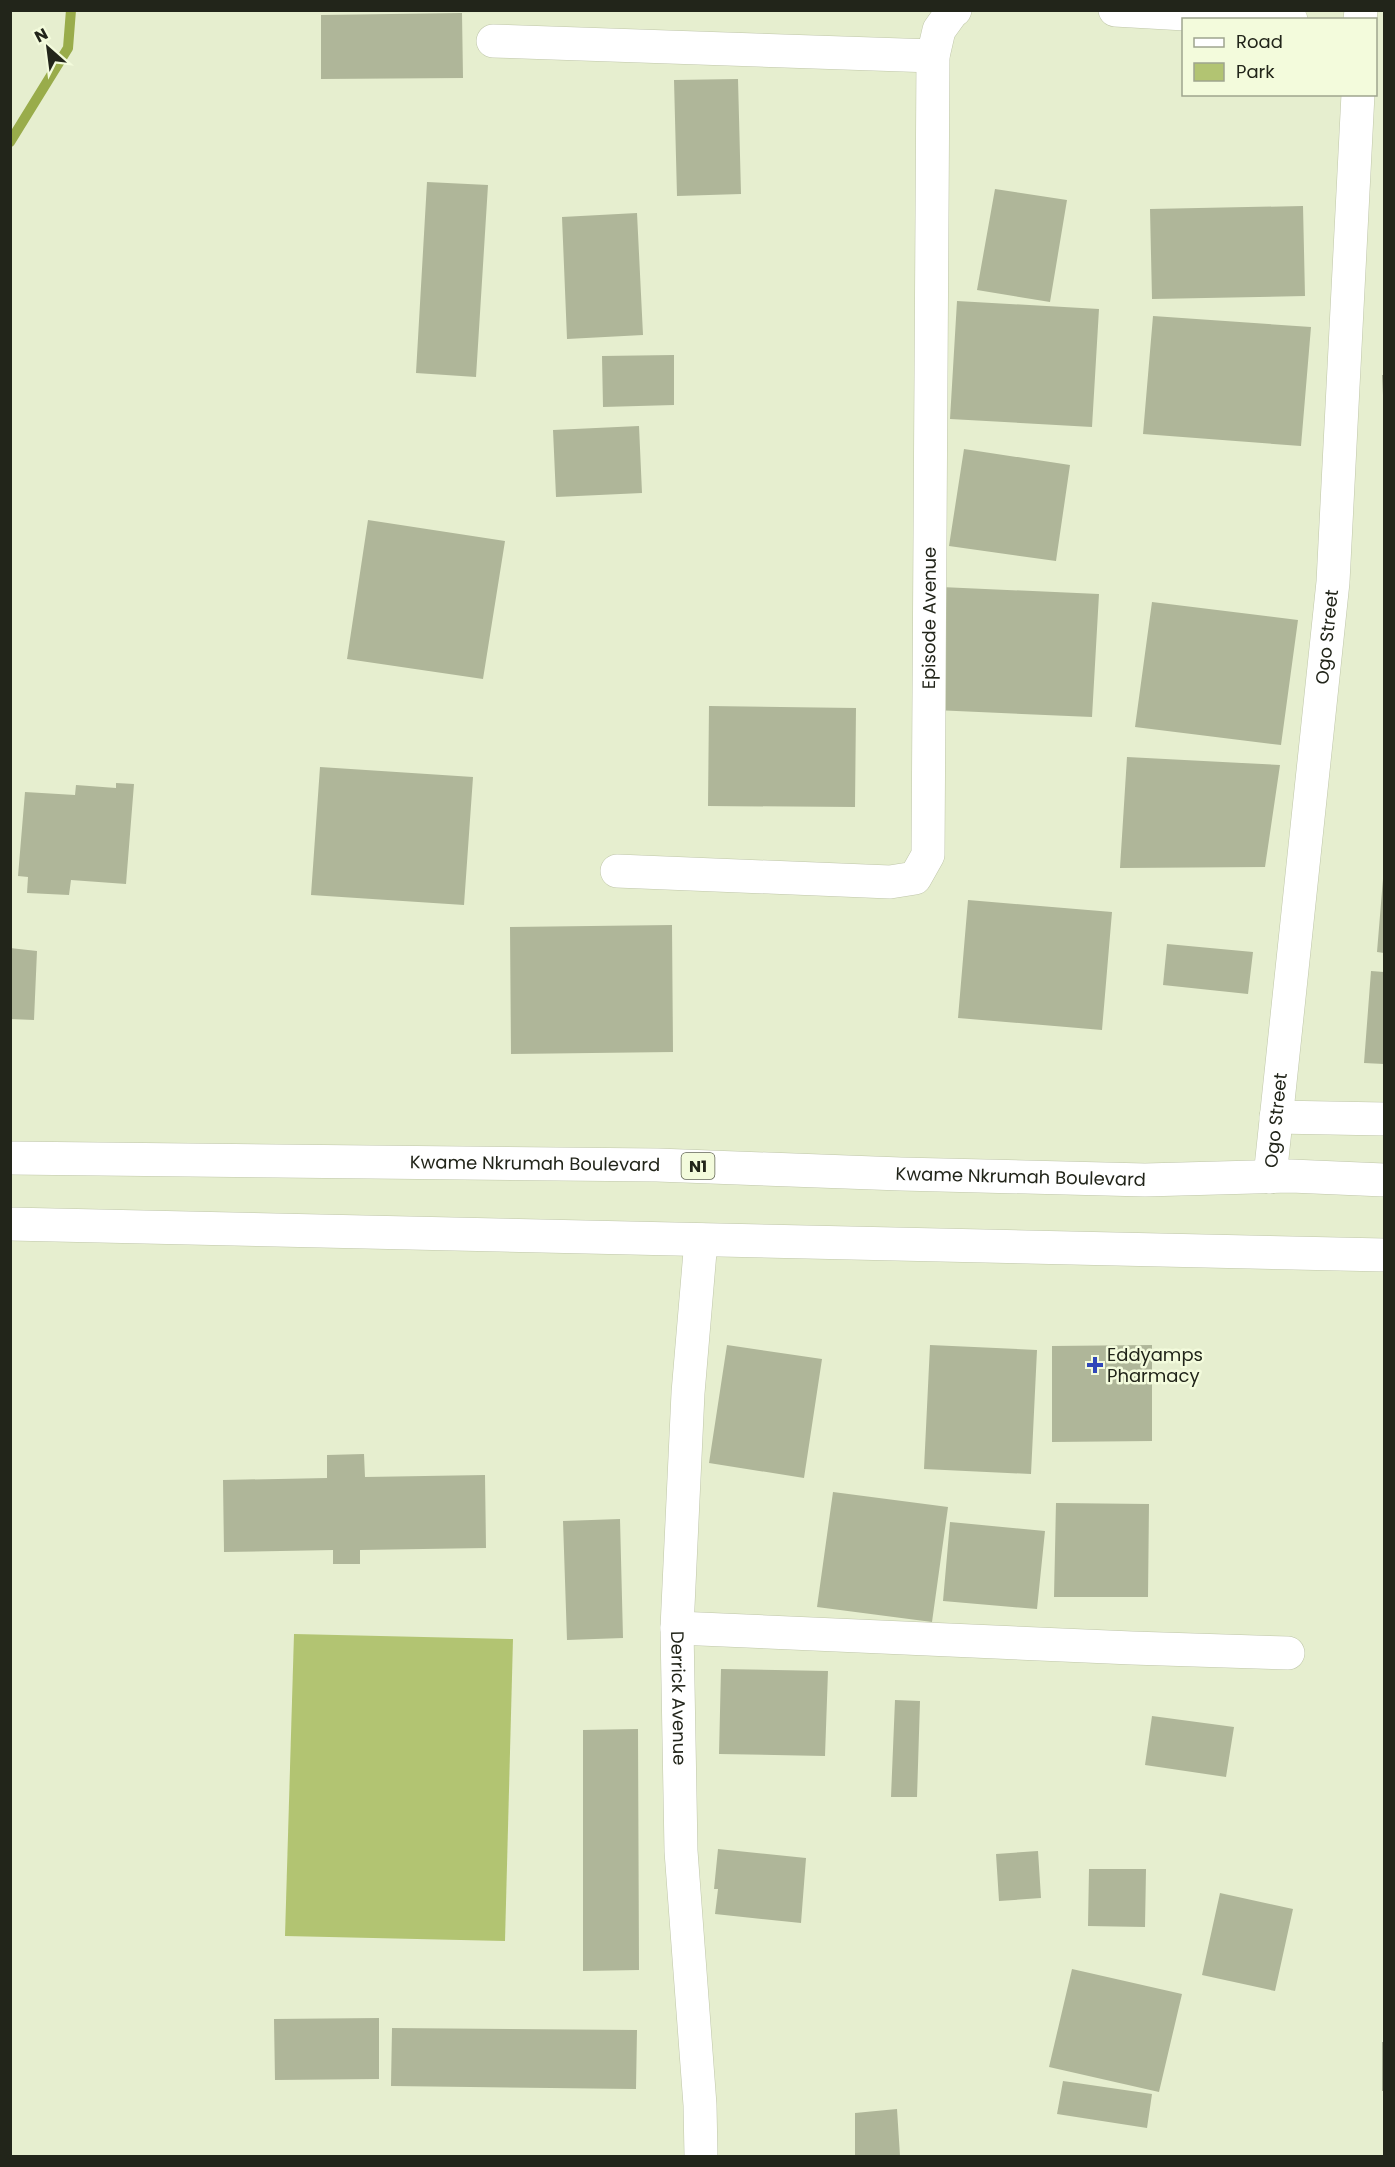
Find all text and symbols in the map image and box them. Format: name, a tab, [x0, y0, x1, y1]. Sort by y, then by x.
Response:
north arrow	[18, 18, 78, 78]
legend	[1182, 18, 1377, 96]
text: N	[30, 22, 52, 48]
text: Road	[1236, 29, 1283, 54]
text: Park	[1236, 59, 1275, 84]
street label: Episode Avenue	[916, 547, 942, 689]
street label: Ogo Street	[1309, 588, 1344, 686]
street label: Ogo Street	[1258, 1071, 1293, 1169]
street label: Kwame Nkrumah Boulevard	[410, 1149, 660, 1177]
road number: N1	[682, 1153, 714, 1179]
street label: Kwame Nkrumah Boulevard	[895, 1161, 1146, 1192]
place label: Eddyamps Pharmacy	[1107, 1342, 1203, 1388]
marker: Eddyamps Pharmacy	[1088, 1358, 1102, 1372]
street label: Derrick Avenue	[665, 1631, 692, 1766]

